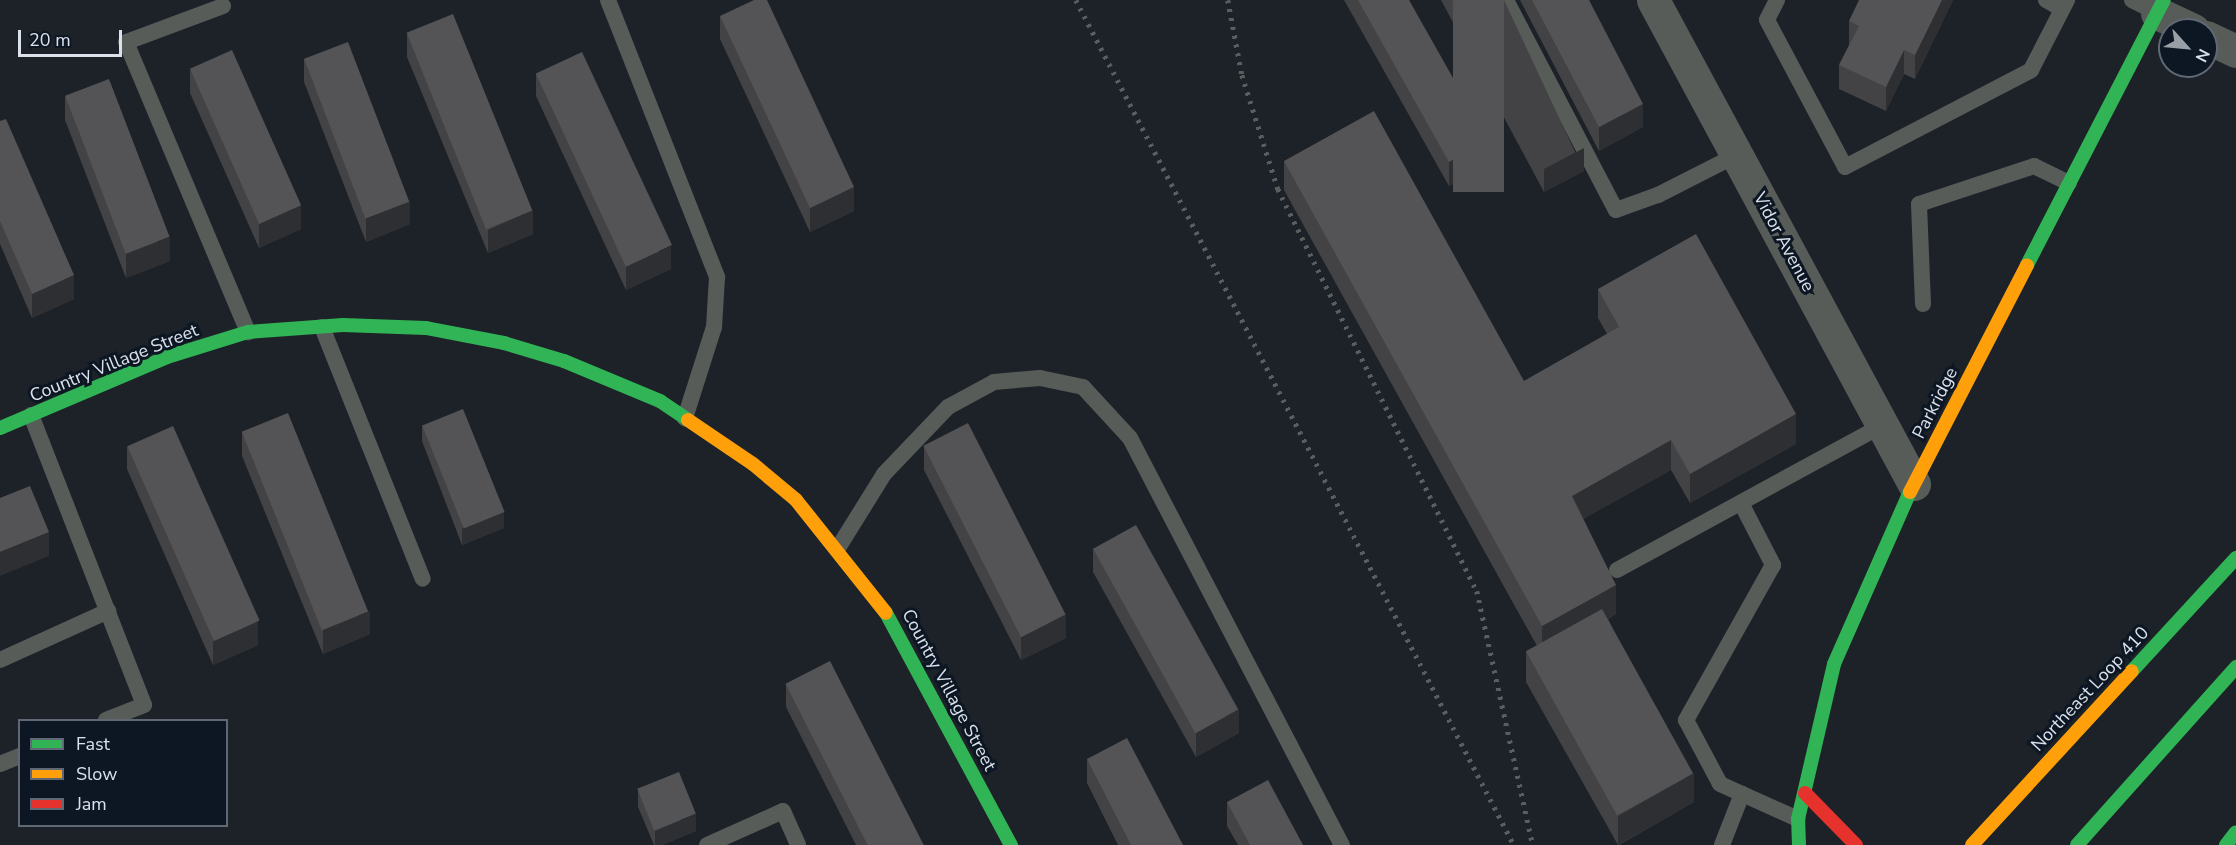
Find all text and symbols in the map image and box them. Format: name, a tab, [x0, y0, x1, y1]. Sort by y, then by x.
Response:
scale bar	[21, 18, 124, 56]
north arrow	[2158, 18, 2218, 78]
text: 20 m	[29, 28, 71, 52]
text: N	[2190, 45, 2215, 66]
street label: Vidor Avenue	[1749, 189, 1819, 295]
street label: Country Village Street	[27, 319, 201, 407]
street label: Parkridge	[1908, 364, 1962, 442]
street label: Country Village Street	[897, 606, 1001, 774]
street label: Northeast Loop 410	[2027, 622, 2153, 756]
legend	[18, 719, 228, 827]
text: Fast	[76, 732, 110, 756]
text: Slow	[76, 762, 117, 786]
text: Jam	[76, 792, 107, 816]

